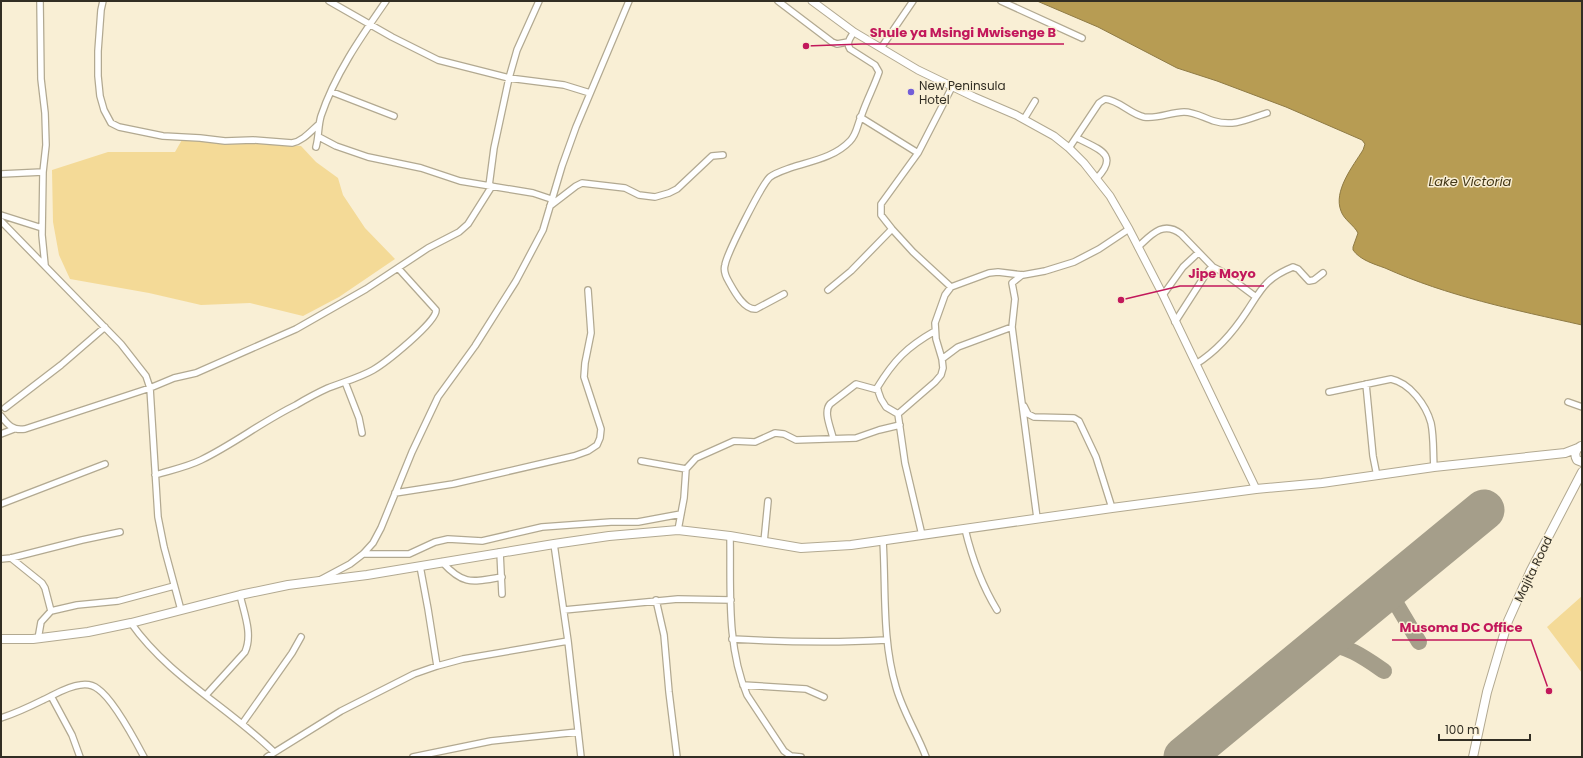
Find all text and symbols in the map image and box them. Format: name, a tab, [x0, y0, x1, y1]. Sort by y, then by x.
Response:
callout: Shule ya Msingi Mwisenge B	[862, 19, 1064, 44]
text: Shule ya Msingi Mwisenge B	[870, 23, 1057, 42]
place label: New Peninsula Hotel	[919, 77, 1006, 108]
marker: New Peninsula Hotel	[906, 87, 916, 97]
water label: Lake Victoria	[1429, 172, 1512, 191]
callout: Jipe Moyo	[1180, 261, 1264, 286]
text: Jipe Moyo	[1188, 264, 1256, 283]
street label: Majita Road	[1510, 533, 1556, 605]
callout: Musoma DC Office	[1392, 615, 1531, 640]
text: Musoma DC Office	[1400, 618, 1522, 637]
scale bar	[1439, 716, 1530, 742]
text: 100 m	[1445, 721, 1479, 738]

